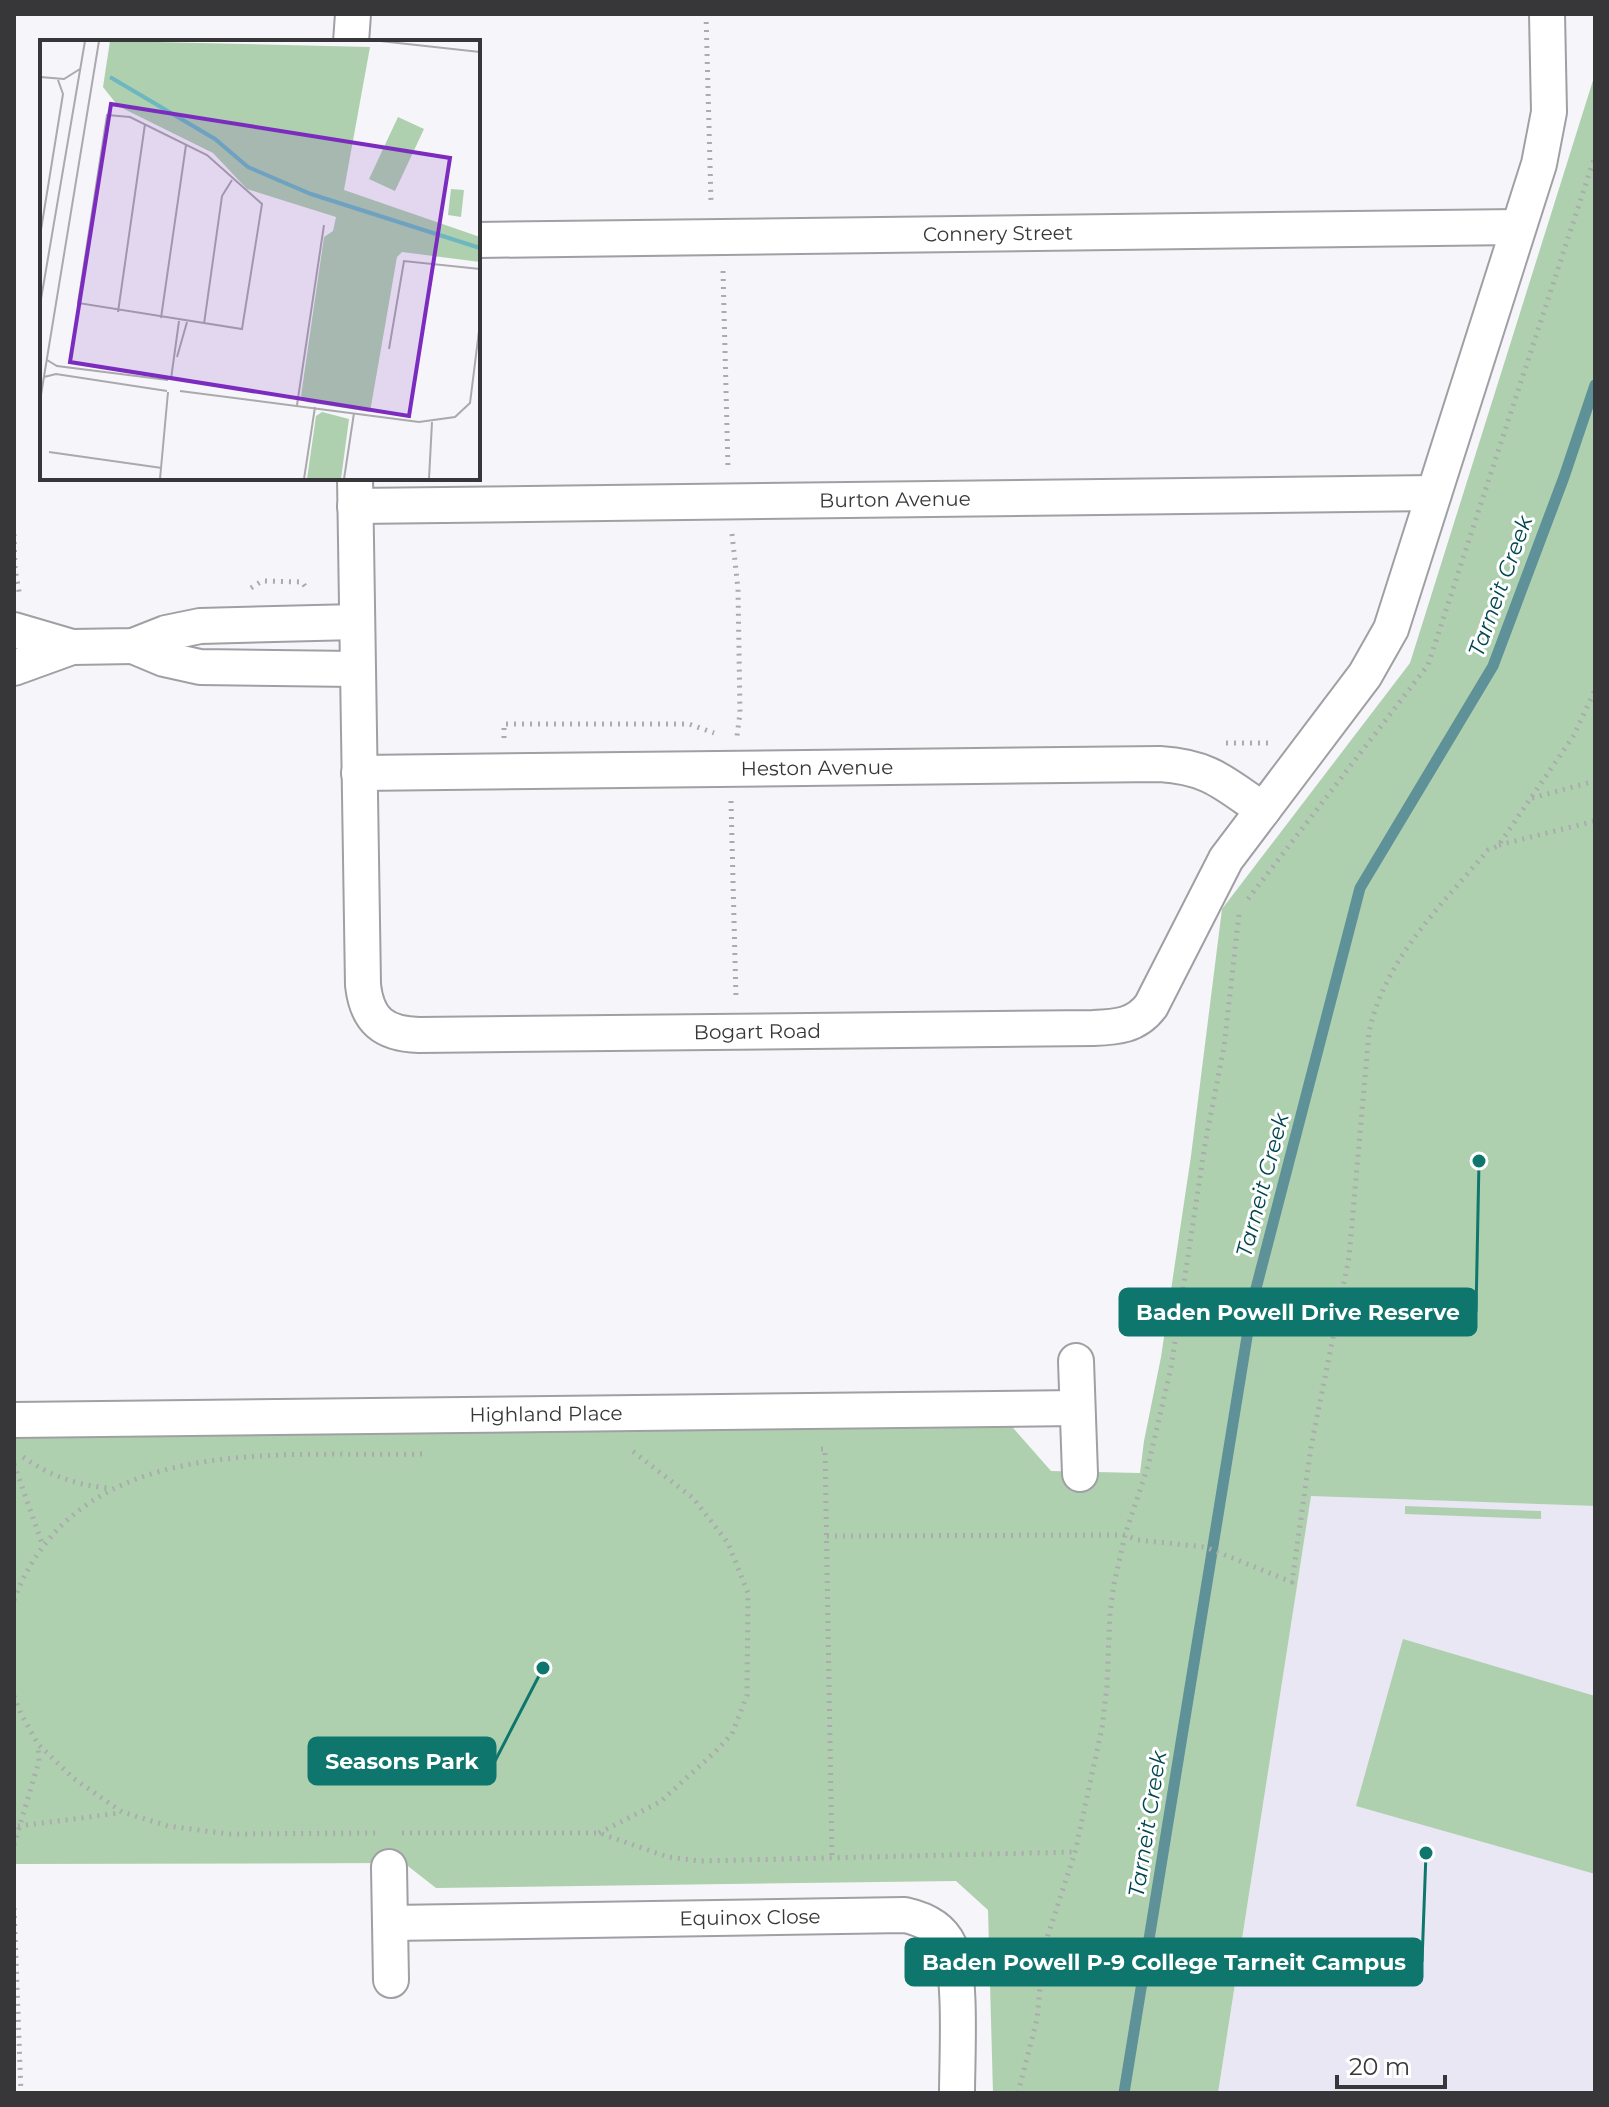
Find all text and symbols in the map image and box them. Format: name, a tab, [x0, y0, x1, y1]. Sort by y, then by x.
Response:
inset map	[40, 40, 480, 480]
street label: Connery Street	[923, 221, 1073, 246]
street label: Burton Avenue	[819, 487, 971, 512]
water label: Tarneit Creek	[1463, 511, 1539, 660]
street label: Heston Avenue	[740, 755, 893, 781]
street label: Bogart Road	[694, 1019, 821, 1044]
water label: Tarneit Creek	[1230, 1109, 1295, 1260]
callout: Baden Powell Drive Reserve	[1120, 1289, 1476, 1335]
text: Baden Powell Drive Reserve	[1136, 1299, 1460, 1326]
street label: Highland Place	[469, 1401, 623, 1427]
callout: Seasons Park	[309, 1738, 495, 1784]
text: Seasons Park	[325, 1748, 479, 1775]
water label: Tarneit Creek	[1123, 1748, 1173, 1899]
street label: Equinox Close	[679, 1904, 821, 1931]
callout: Baden Powell P-9 College Tarneit Campus	[906, 1939, 1422, 1985]
text: Baden Powell P-9 College Tarneit Campus	[922, 1949, 1406, 1976]
scale bar	[1337, 2039, 1445, 2089]
text: 20 m	[1349, 2052, 1410, 2081]

